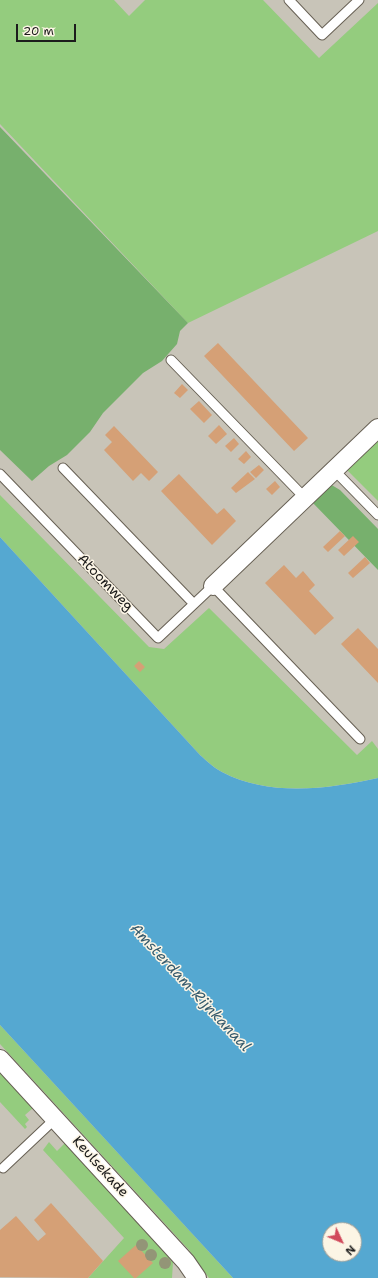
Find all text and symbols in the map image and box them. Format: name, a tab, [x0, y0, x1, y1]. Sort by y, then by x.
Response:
scale bar	[18, 16, 78, 42]
text: 20 m	[23, 23, 54, 39]
street label: Atoomweg	[74, 551, 136, 615]
water label: Amsterdam-Rijnkanaal	[126, 920, 254, 1056]
street label: Keulsekade	[68, 1133, 132, 1201]
north arrow	[322, 1222, 362, 1262]
text: N	[342, 1242, 359, 1258]

